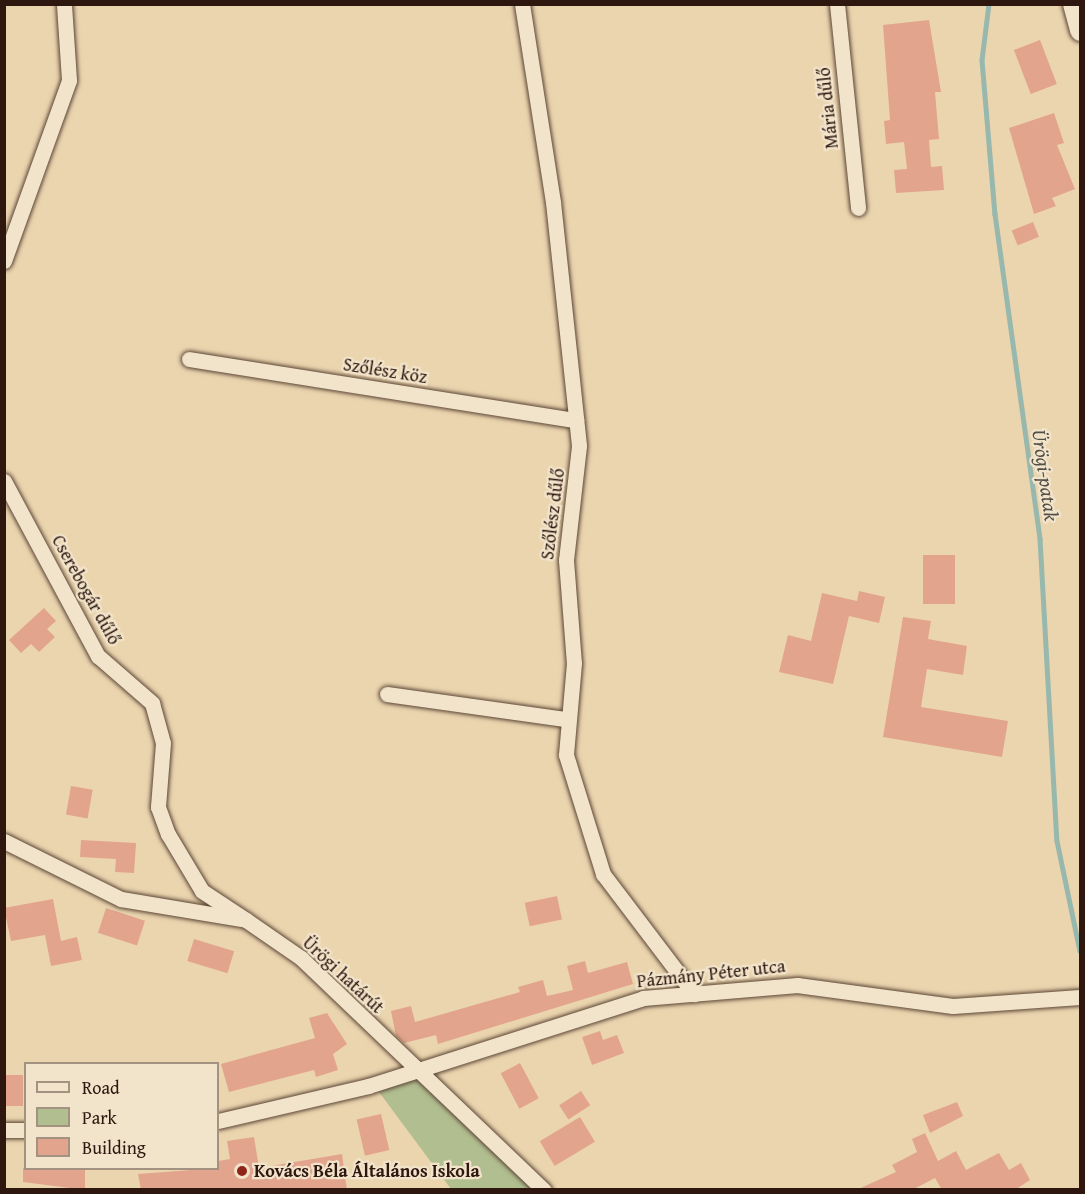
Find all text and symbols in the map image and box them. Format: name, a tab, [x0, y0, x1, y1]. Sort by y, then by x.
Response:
street label: Mária dűlő	[813, 66, 843, 150]
street label: Szőlész köz	[342, 354, 428, 388]
water label: Ürögi-patak	[1028, 428, 1064, 522]
street label: Szőlész dűlő	[537, 467, 569, 561]
street label: Cserebogár dűlő	[47, 531, 125, 649]
street label: Ürögi határút	[298, 932, 388, 1018]
street label: Pázmány Péter utca	[636, 955, 786, 993]
legend	[24, 1062, 219, 1170]
text: Road	[82, 1074, 120, 1101]
text: Park	[82, 1104, 117, 1131]
text: Building	[82, 1134, 146, 1161]
place label: Kovács Béla Általános Iskola	[254, 1160, 480, 1182]
marker: Kovács Béla Általános Iskola	[235, 1164, 249, 1178]

